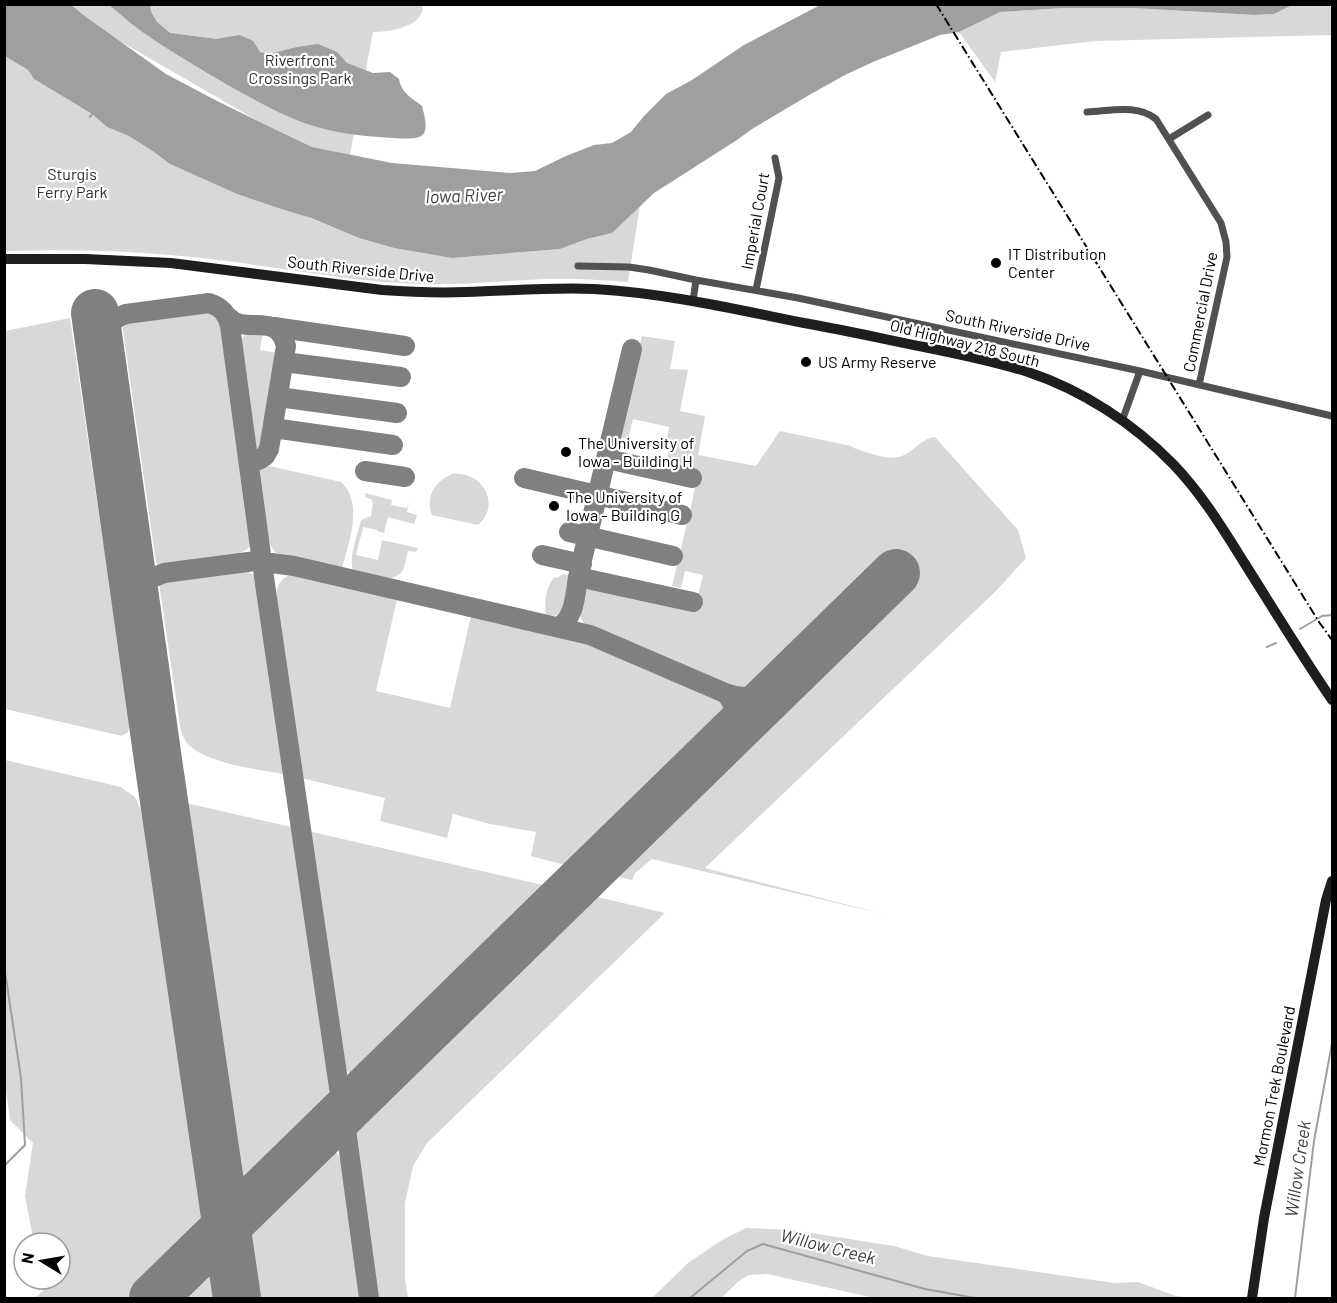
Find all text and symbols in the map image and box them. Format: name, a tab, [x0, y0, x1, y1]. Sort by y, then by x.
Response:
park label: Riverfront Crossings Park	[249, 50, 351, 87]
park label: Sturgis Ferry Park	[36, 164, 108, 201]
street label: Imperial Court	[737, 171, 772, 271]
water label: Iowa River	[425, 183, 504, 207]
place label: IT Distribution Center	[1008, 244, 1106, 281]
street label: Commercial Drive	[1179, 250, 1220, 374]
street label: South Riverside Drive	[287, 251, 435, 286]
marker: IT Distribution Center	[989, 256, 1003, 270]
street label: South Riverside Drive	[944, 305, 1092, 354]
street label: Old Highway 218 South	[888, 315, 1042, 370]
place label: US Army Reserve	[818, 352, 937, 371]
marker: US Army Reserve	[799, 355, 813, 369]
place label: The University of Iowa - Building H	[578, 433, 695, 470]
marker: The University of Iowa - Building H	[559, 445, 573, 459]
place label: The University of Iowa - Building G	[566, 487, 683, 524]
marker: The University of Iowa - Building G	[547, 499, 561, 513]
street label: Mormon Trek Boulevard	[1249, 1004, 1298, 1168]
water label: Willow Creek	[1279, 1119, 1315, 1219]
water label: Willow Creek	[778, 1224, 878, 1269]
north arrow	[12, 1231, 72, 1291]
text: N	[16, 1251, 37, 1265]

